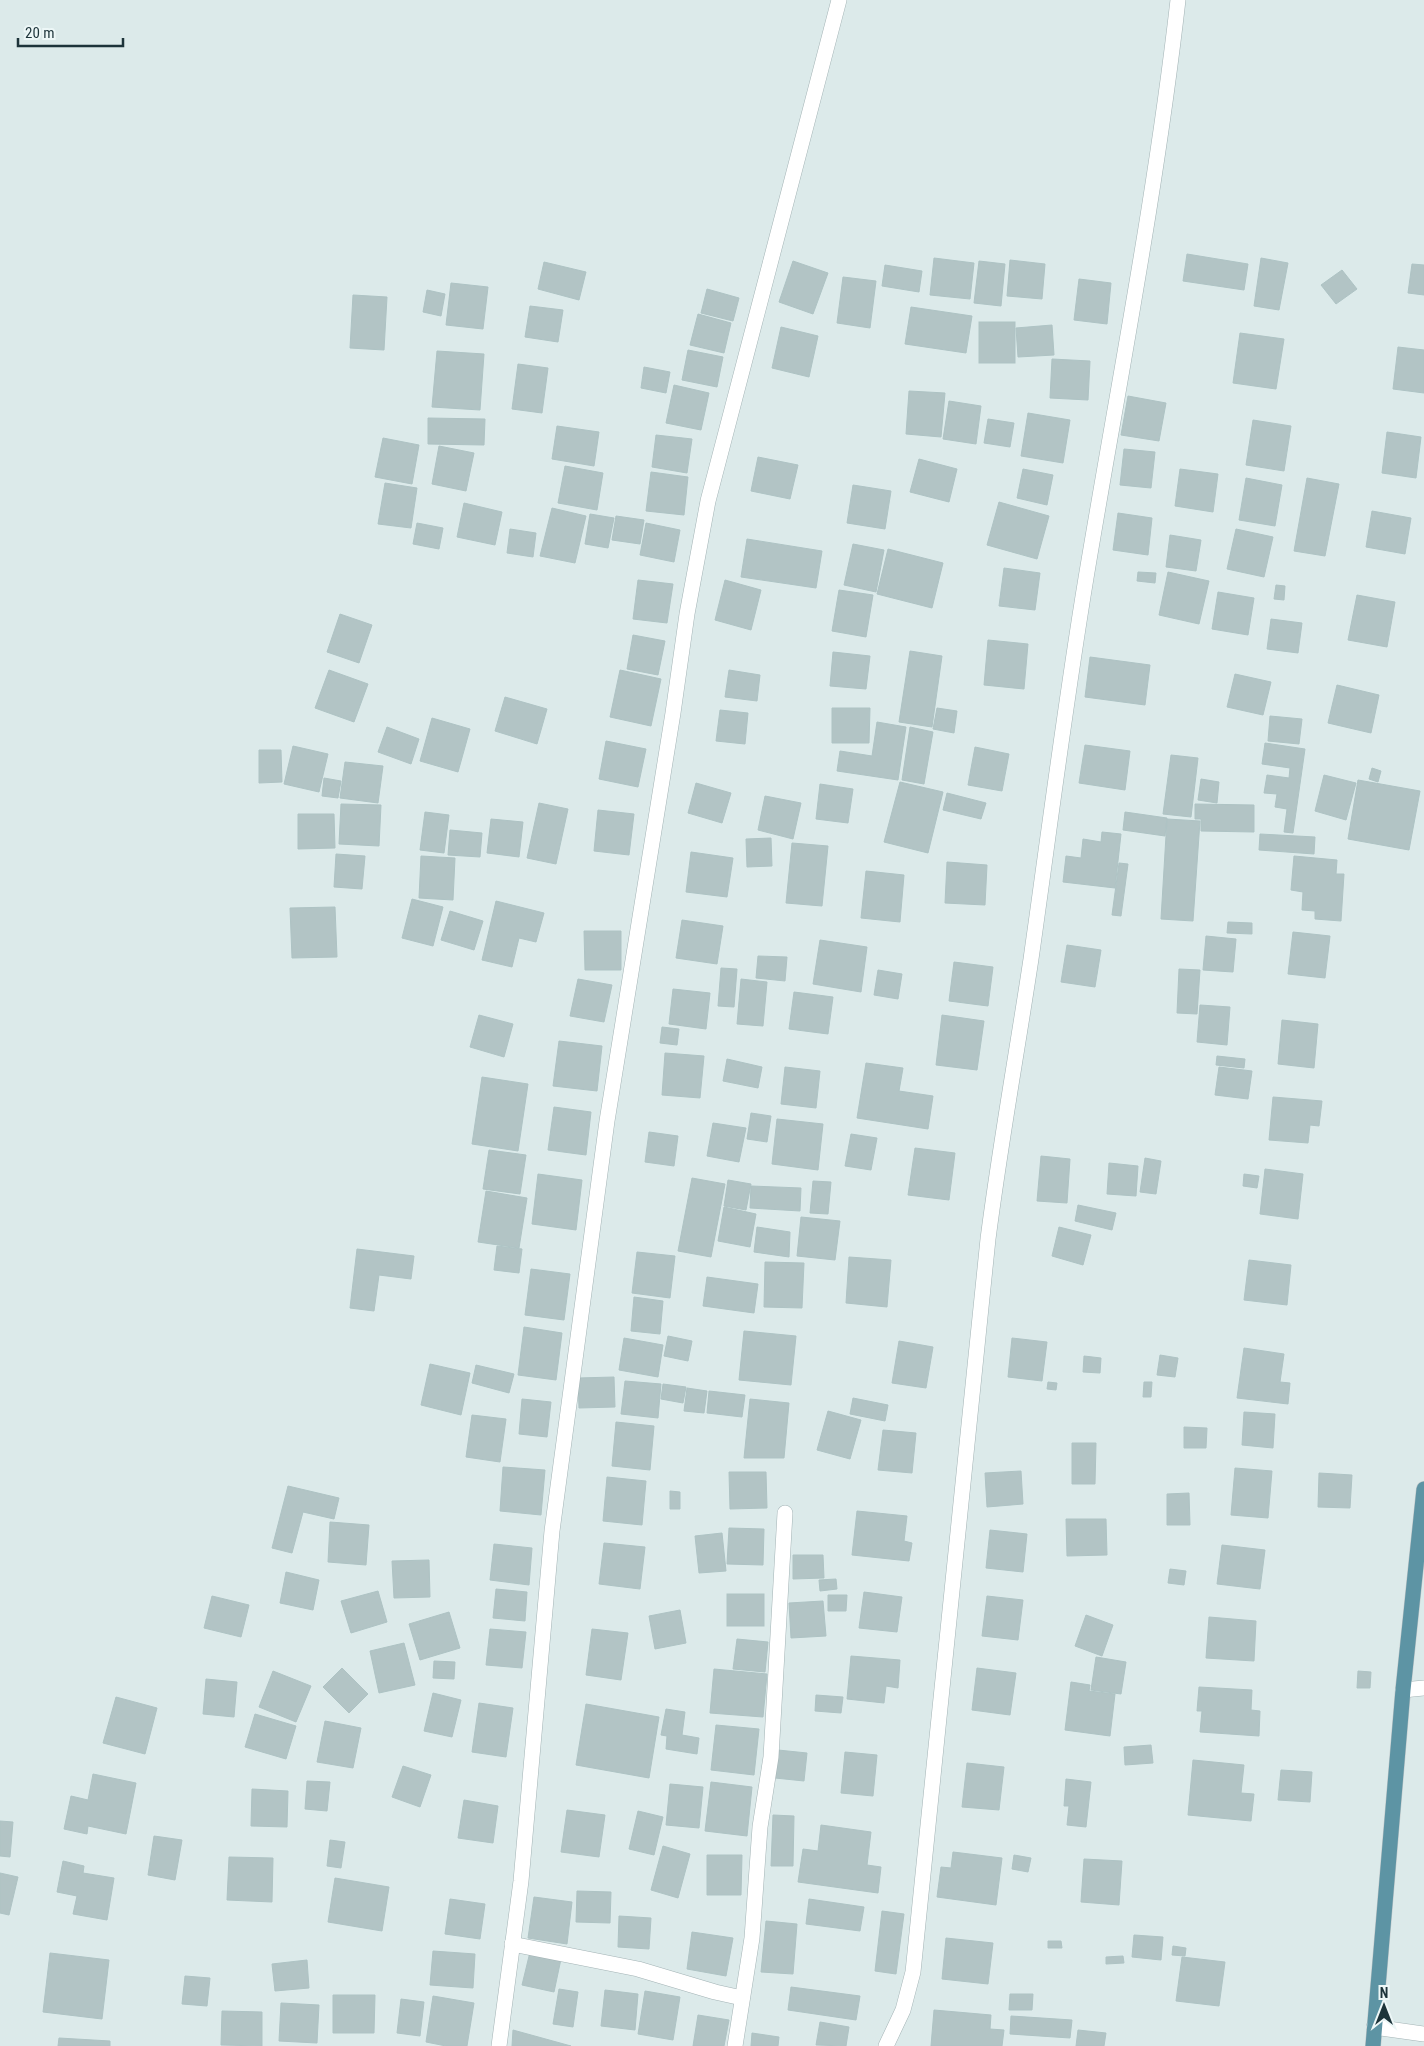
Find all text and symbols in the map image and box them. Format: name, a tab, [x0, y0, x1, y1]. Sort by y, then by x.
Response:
scale bar	[18, 15, 122, 47]
text: 20 m	[25, 24, 55, 42]
north arrow	[1359, 1981, 1409, 2031]
text: N	[1380, 1985, 1388, 2001]

